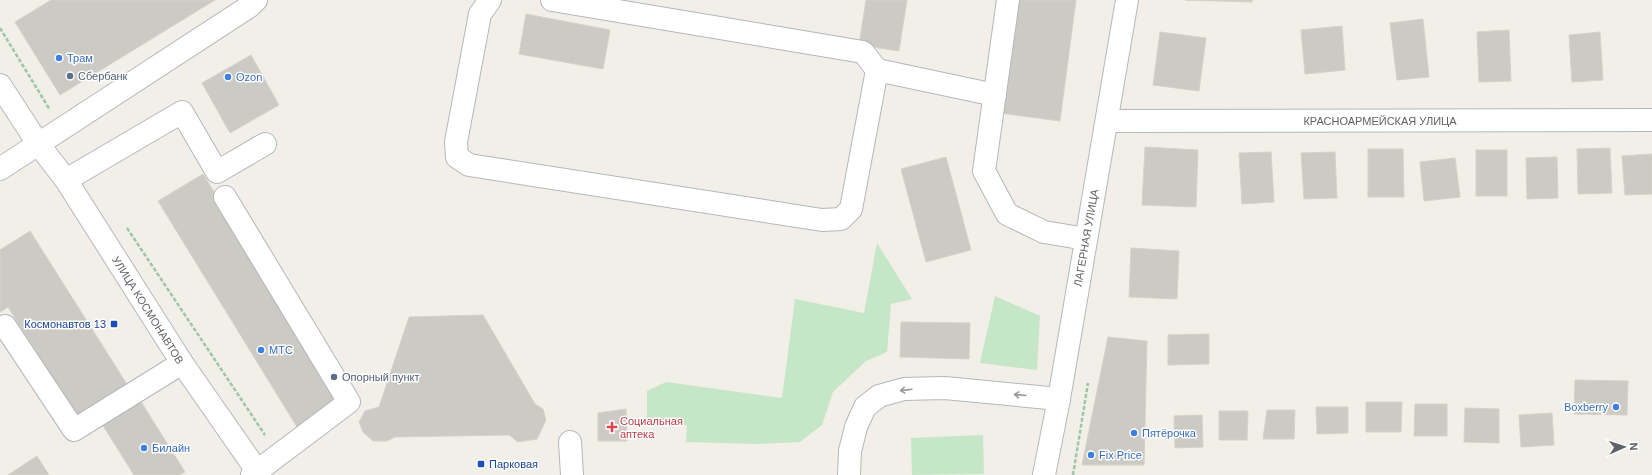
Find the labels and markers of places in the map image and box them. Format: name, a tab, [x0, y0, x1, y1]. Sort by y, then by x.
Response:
place label: Трам	[67, 52, 93, 64]
marker: Трам	[54, 53, 64, 63]
place label: Сбербанк	[78, 70, 128, 82]
marker: Сбербанк	[65, 71, 75, 81]
place label: Ozon	[236, 71, 262, 83]
marker: Ozon	[223, 72, 233, 82]
place label: Космонавтов 13	[24, 318, 106, 330]
marker: Космонавтов 13	[109, 319, 119, 329]
place label: МТС	[269, 344, 293, 356]
marker: МТС	[256, 345, 266, 355]
place label: Опорный пункт	[342, 371, 419, 383]
marker: Опорный пункт	[329, 372, 339, 382]
place label: Boxberry	[1564, 401, 1608, 413]
marker: Boxberry	[1611, 402, 1621, 412]
place label: Социальная аптека	[620, 415, 683, 440]
marker: Социальная аптека	[607, 422, 617, 432]
place label: Пятёрочка	[1142, 427, 1197, 439]
marker: Пятёрочка	[1129, 428, 1139, 438]
place label: Билайн	[152, 442, 190, 454]
marker: Билайн	[139, 443, 149, 453]
place label: Fix Price	[1099, 449, 1142, 461]
marker: Fix Price	[1086, 450, 1096, 460]
place label: Парковая	[489, 458, 538, 470]
marker: Парковая	[476, 459, 486, 469]

